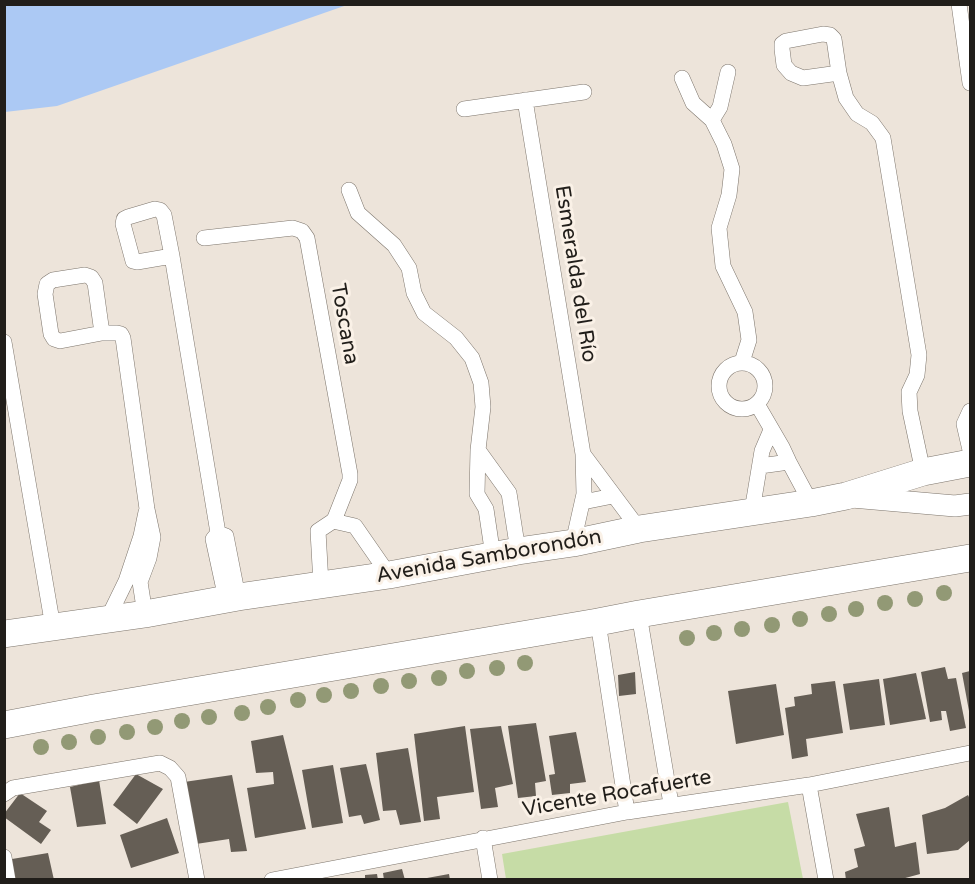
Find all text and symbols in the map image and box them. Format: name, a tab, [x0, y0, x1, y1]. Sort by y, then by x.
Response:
street label: Esmeralda del Río	[549, 184, 601, 364]
street label: Toscana	[324, 281, 364, 367]
street label: Avenida Samborondón	[374, 525, 604, 589]
street label: Vicente Rocafuerte	[521, 765, 713, 823]

